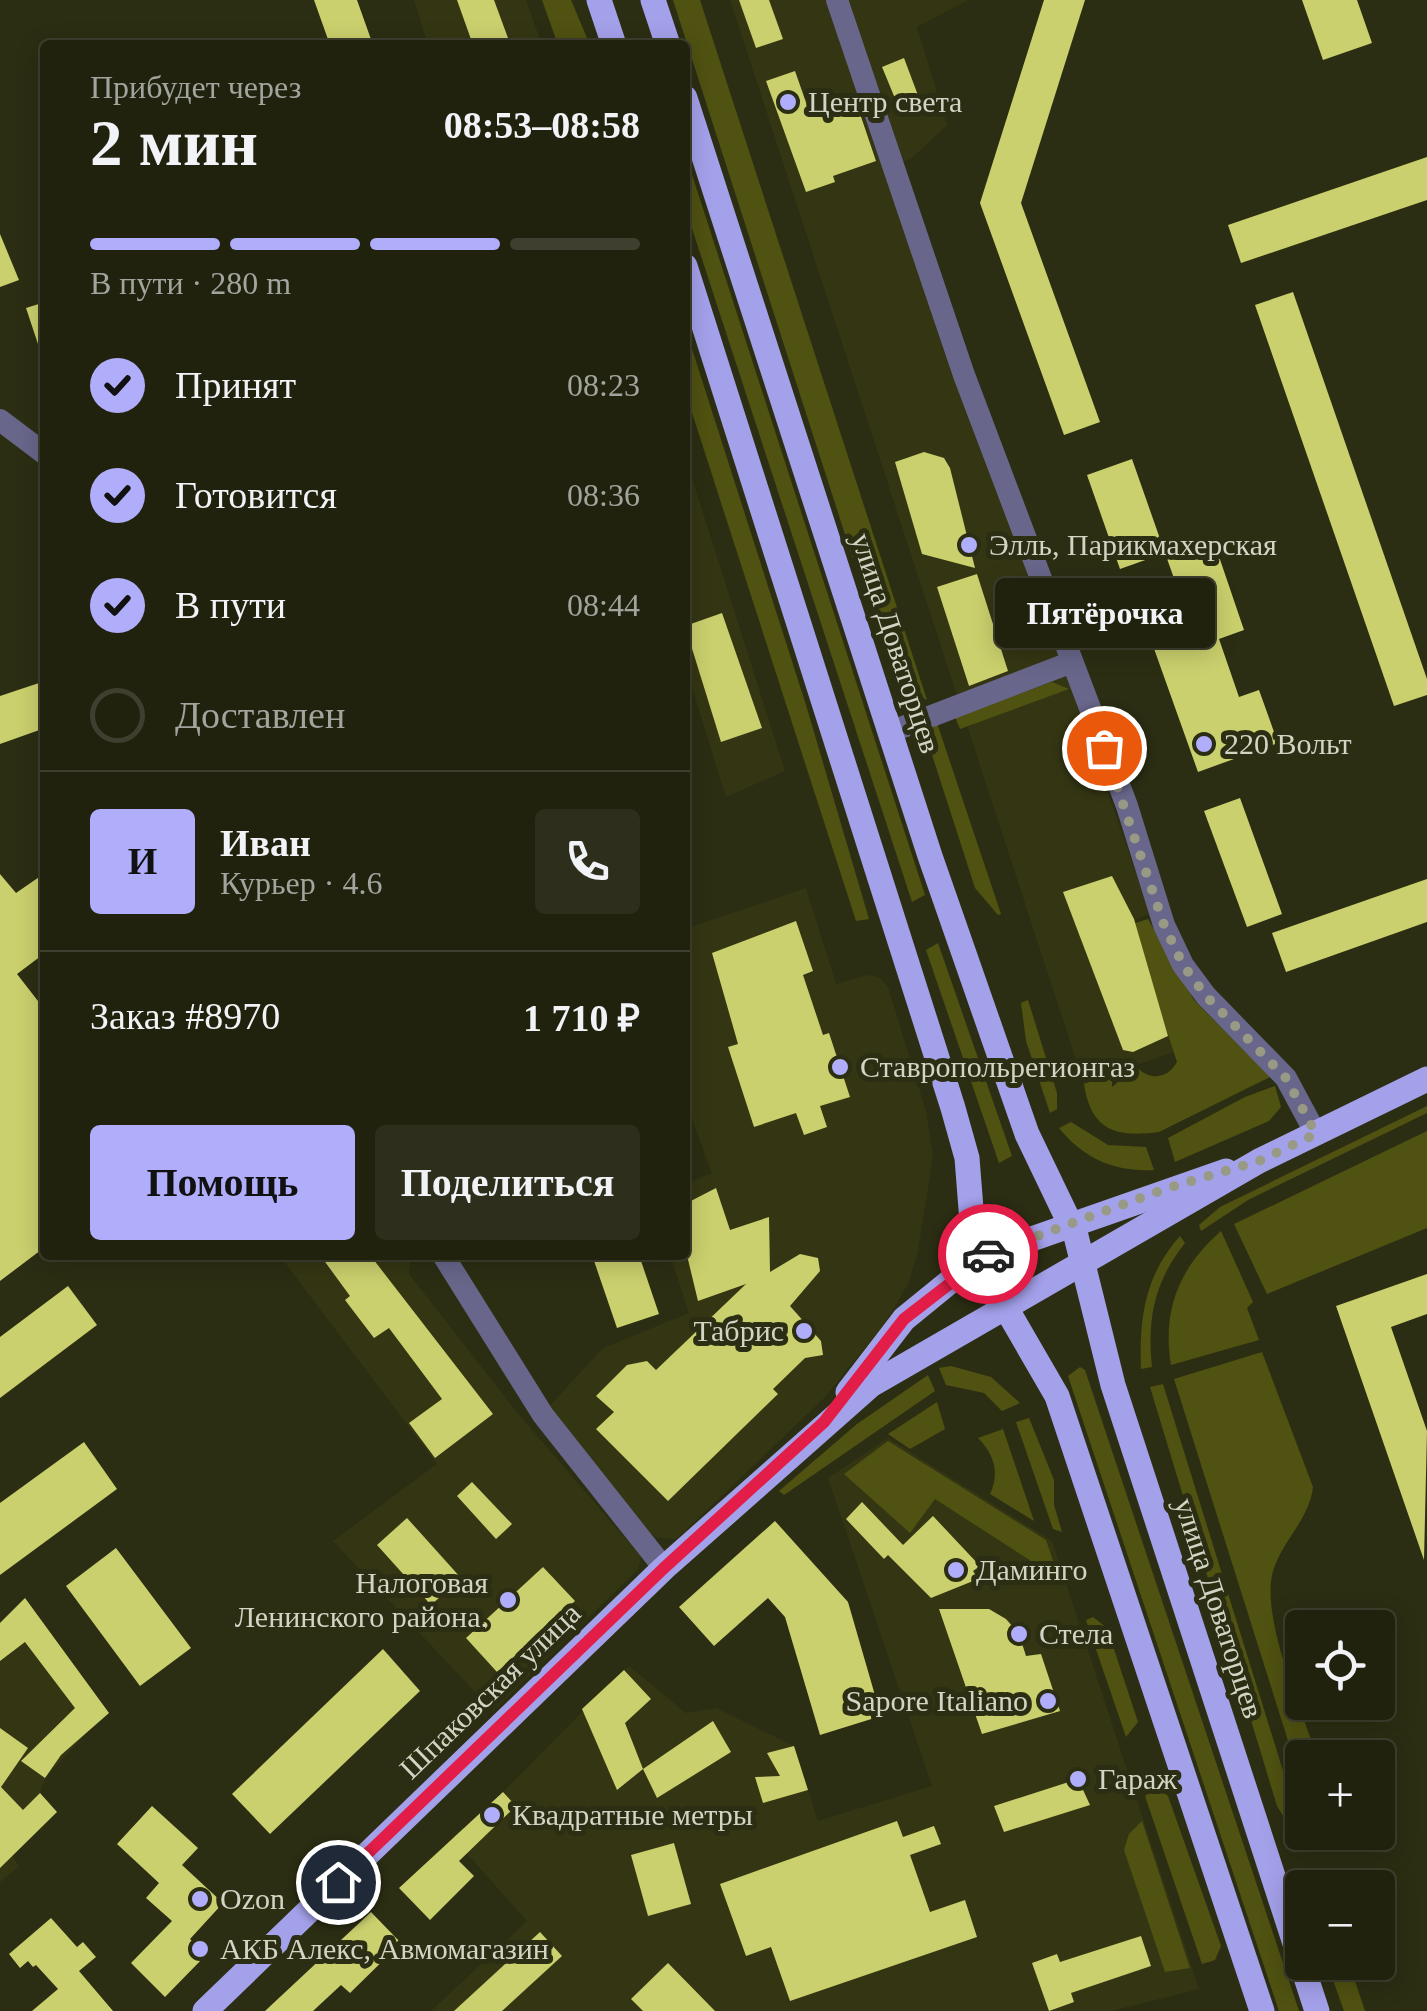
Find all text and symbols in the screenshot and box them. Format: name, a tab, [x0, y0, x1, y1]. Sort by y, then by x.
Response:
text: Прибудет через	[90, 69, 301, 105]
place label: Центр света	[808, 85, 962, 118]
marker: Центр света	[777, 91, 799, 113]
text: 08:53–08:58	[444, 104, 640, 146]
text: 2 мин	[90, 107, 258, 179]
text: В пути · 280 m	[90, 265, 291, 301]
icon: check	[90, 358, 145, 413]
text: Принят	[175, 364, 296, 406]
text: 08:23	[567, 367, 640, 403]
icon: check	[90, 468, 145, 523]
text: Готовится	[175, 474, 337, 516]
text: 08:36	[567, 477, 640, 513]
place label: Элль, Парикмахерская	[989, 528, 1277, 561]
street label: улица Доваторцев	[845, 529, 948, 757]
marker: Элль, Парикмахерская	[958, 534, 980, 556]
icon: check	[90, 578, 145, 633]
callout: Пятёрочка	[994, 578, 1214, 648]
text: В пути	[175, 584, 286, 626]
text: 08:44	[567, 587, 640, 623]
text: Пятёрочка	[1026, 595, 1184, 631]
text: Доставлен	[175, 694, 345, 736]
pin	[1062, 706, 1147, 791]
icon: bag	[1077, 721, 1132, 776]
place label: 220 Вольт	[1224, 727, 1352, 760]
marker: 220 Вольт	[1193, 733, 1215, 755]
button: phone	[535, 809, 640, 914]
text: Иван	[220, 822, 311, 864]
text: И	[128, 840, 157, 882]
text: Курьер · 4.6	[220, 865, 382, 901]
text: Заказ #8970	[90, 995, 280, 1037]
text: 1 710 ₽	[523, 997, 640, 1039]
place label: Ставропольрегионгаз	[860, 1050, 1135, 1083]
marker: Ставропольрегионгаз	[829, 1056, 851, 1078]
button: Помощь	[90, 1125, 355, 1240]
button: Поделиться	[375, 1125, 640, 1240]
courier	[938, 1204, 1038, 1304]
icon: car	[961, 1227, 1016, 1282]
place label: Табрис	[693, 1314, 784, 1347]
marker: Табрис	[793, 1320, 815, 1342]
street label: улица Доваторцев	[1168, 1494, 1271, 1722]
place label: Даминго	[976, 1553, 1087, 1586]
marker: Даминго	[945, 1559, 967, 1581]
place label: Налоговая Ленинского района.	[235, 1566, 488, 1633]
marker: Налоговая Ленинского района.	[497, 1589, 519, 1611]
street label: Шпаковская улица	[393, 1596, 587, 1785]
map controls	[1285, 1610, 1395, 1980]
button: locate	[1285, 1610, 1395, 1720]
place label: Стела	[1039, 1617, 1113, 1650]
marker: Стела	[1008, 1623, 1030, 1645]
place label: Sapore Italiano	[846, 1684, 1028, 1717]
marker: Sapore Italiano	[1037, 1690, 1059, 1712]
button: +	[1285, 1740, 1395, 1850]
place label: Гараж	[1098, 1762, 1177, 1795]
marker: Гараж	[1067, 1768, 1089, 1790]
place label: Квадратные метры	[512, 1798, 753, 1831]
marker: Квадратные метры	[481, 1804, 503, 1826]
pin	[296, 1840, 381, 1925]
icon: home	[311, 1855, 366, 1910]
button: −	[1285, 1870, 1395, 1980]
place label: Ozon	[220, 1882, 285, 1915]
marker: Ozon	[189, 1888, 211, 1910]
place label: АКБ Алекс, Авмомагазин	[220, 1932, 549, 1965]
marker: АКБ Алекс, Авмомагазин	[189, 1938, 211, 1960]

